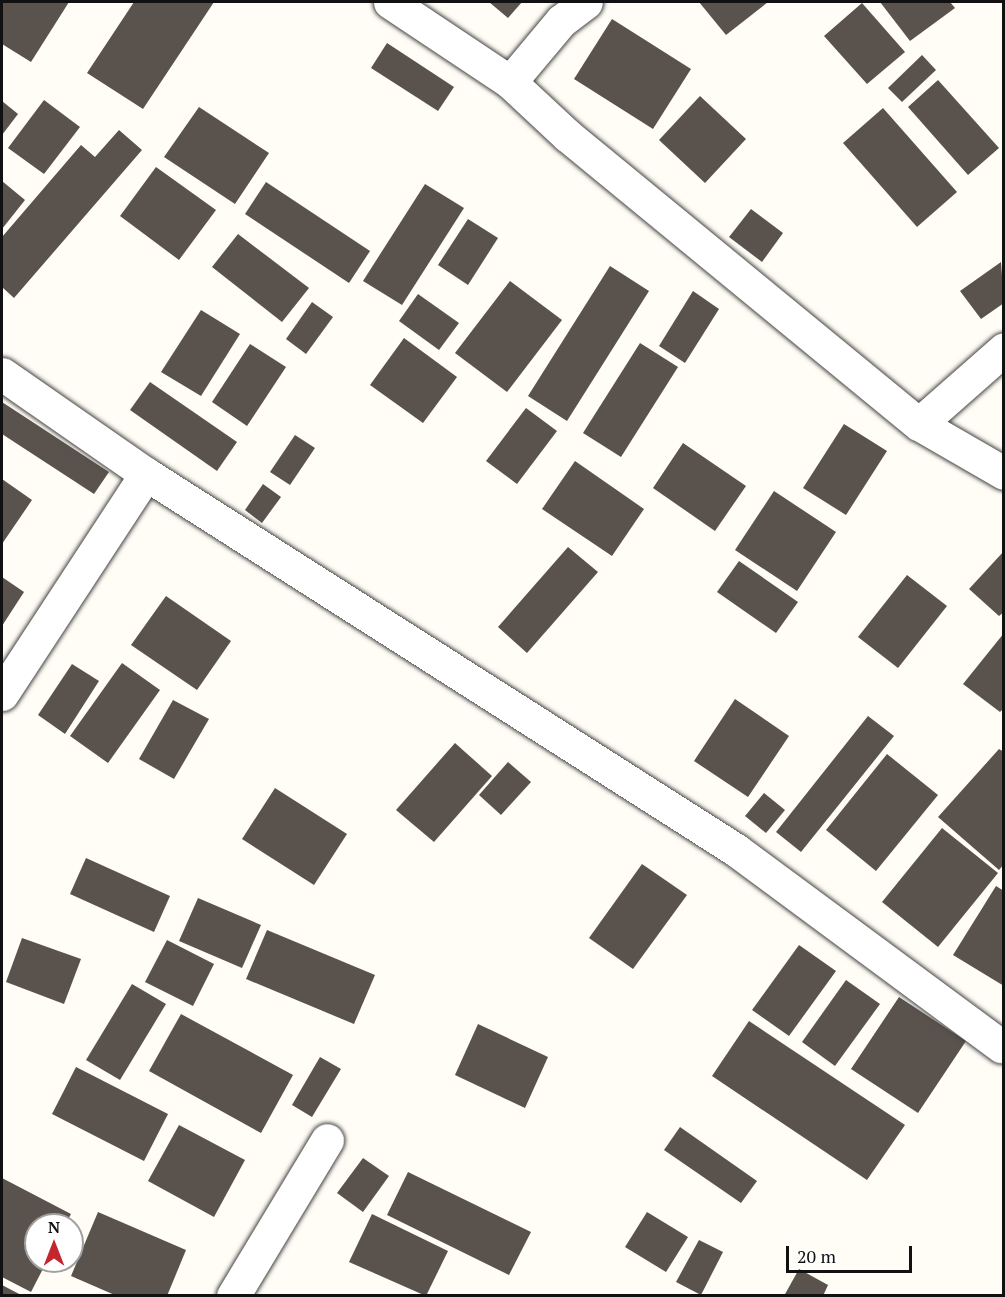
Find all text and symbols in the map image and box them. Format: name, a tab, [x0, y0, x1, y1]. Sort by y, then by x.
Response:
north arrow	[24, 1213, 84, 1273]
text: N	[48, 1216, 60, 1238]
scale bar	[789, 1234, 915, 1272]
text: 20 m	[797, 1244, 836, 1268]

